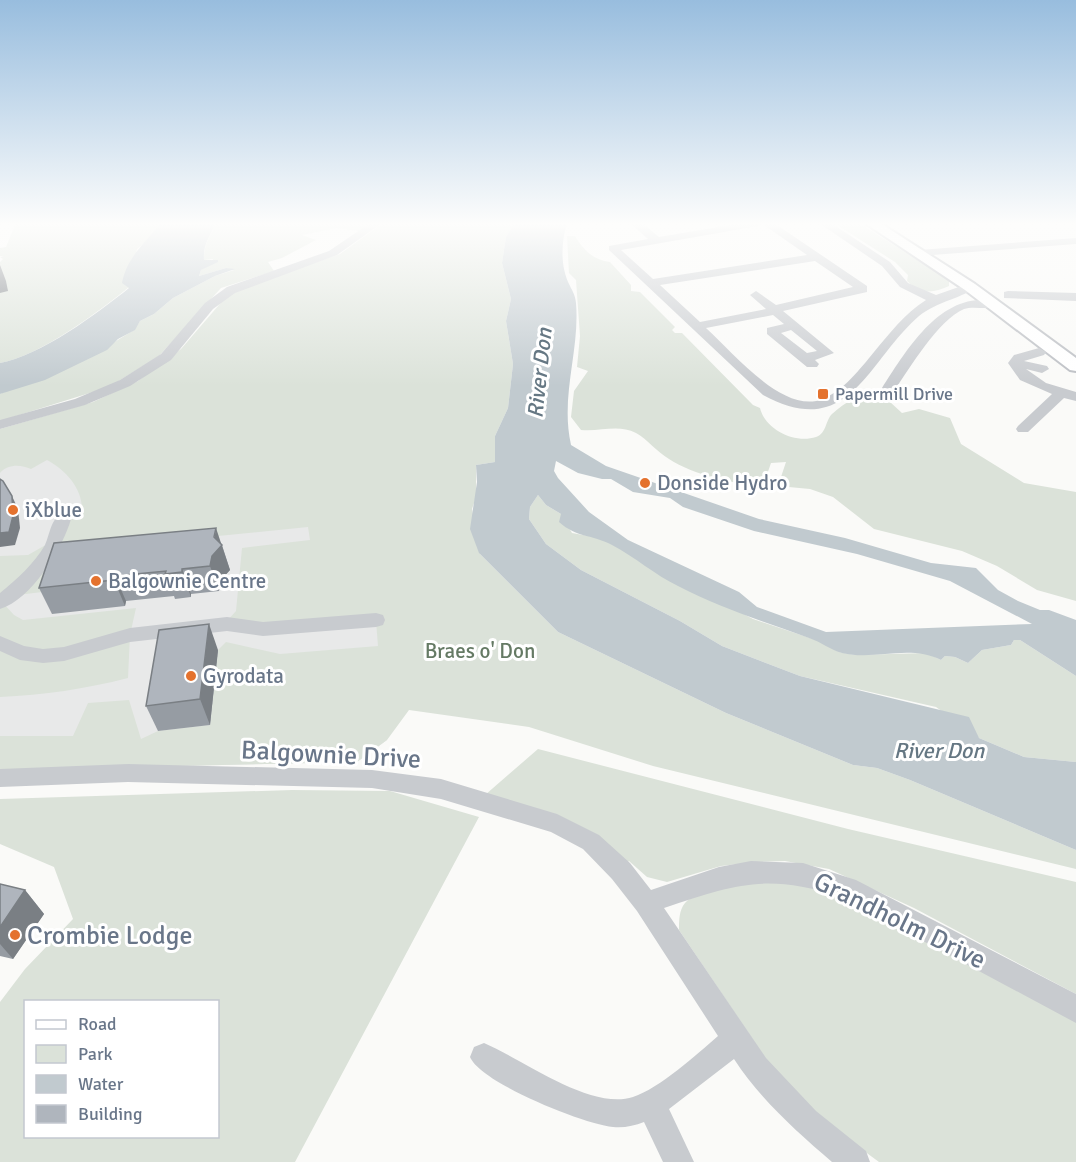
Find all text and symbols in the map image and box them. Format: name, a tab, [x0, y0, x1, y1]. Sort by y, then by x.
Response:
water label: River Don	[521, 326, 558, 419]
place label: Papermill Drive	[835, 383, 953, 405]
marker: Papermill Drive	[816, 387, 830, 401]
place label: Donside Hydro	[657, 470, 787, 496]
marker: Donside Hydro	[638, 476, 652, 490]
place label: iXblue	[25, 497, 82, 523]
marker: iXblue	[6, 503, 20, 517]
place label: Balgownie Centre	[108, 568, 266, 594]
marker: Balgownie Centre	[89, 574, 103, 588]
park label: Braes o' Don	[425, 638, 535, 664]
place label: Gyrodata	[203, 663, 284, 689]
marker: Gyrodata	[184, 669, 198, 683]
street label: Balgownie Drive	[240, 734, 422, 776]
water label: River Don	[894, 737, 985, 764]
street label: Grandholm Drive	[808, 865, 991, 976]
place label: Crombie Lodge	[27, 920, 193, 952]
marker: Crombie Lodge	[8, 928, 22, 942]
legend	[24, 1000, 219, 1138]
text: Road	[78, 1013, 117, 1035]
text: Park	[78, 1043, 113, 1065]
text: Water	[78, 1073, 124, 1095]
text: Building	[78, 1103, 142, 1125]

